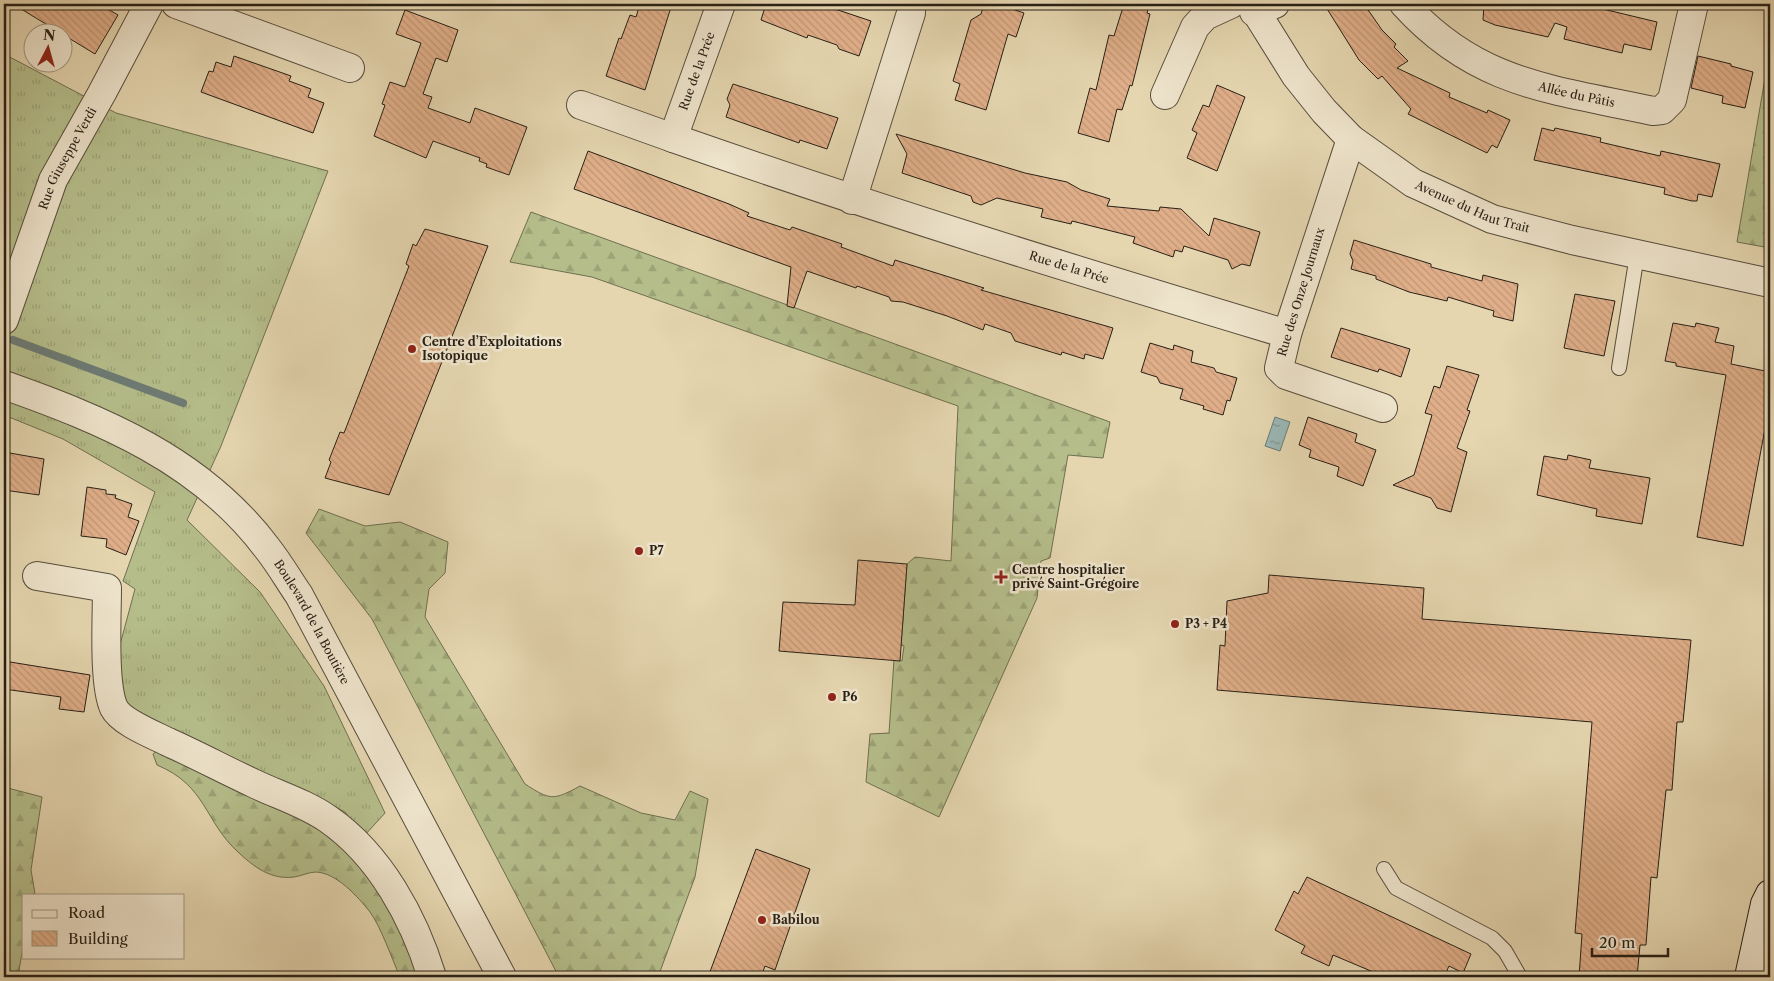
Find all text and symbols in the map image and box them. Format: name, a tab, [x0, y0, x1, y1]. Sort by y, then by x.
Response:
north arrow	[22, 22, 72, 72]
text: N	[42, 25, 56, 45]
street label: Rue de la Prée	[675, 29, 718, 112]
street label: Allée du Pâtis	[1536, 78, 1616, 110]
street label: Rue Giuseppe Verdi	[35, 104, 100, 212]
street label: Avenue du Haut Trait	[1412, 177, 1532, 236]
street label: Rue des Onze Journaux	[1274, 225, 1327, 358]
street label: Rue de la Prée	[1027, 248, 1111, 287]
place label: Centre d’Exploitations Isotopique	[422, 334, 562, 363]
marker: Centre d’Exploitations Isotopique	[406, 343, 418, 355]
place label: P7	[649, 543, 664, 558]
marker: P7	[633, 545, 645, 557]
street label: Boulevard de la Boutière	[271, 557, 353, 687]
place label: Centre hospitalier privé Saint-Grégoire	[1012, 562, 1139, 591]
marker: Centre hospitalier privé Saint-Grégoire	[994, 570, 1008, 584]
place label: P3 + P4	[1185, 616, 1227, 631]
marker: P3 + P4	[1169, 618, 1181, 630]
place label: P6	[842, 689, 857, 704]
marker: P6	[826, 691, 838, 703]
legend	[22, 894, 185, 958]
text: Road	[68, 903, 105, 922]
place label: Babilou	[772, 912, 820, 927]
marker: Babilou	[756, 914, 768, 926]
scale bar	[1592, 926, 1668, 958]
text: Building	[68, 929, 128, 948]
text: 20 m	[1599, 933, 1635, 952]

